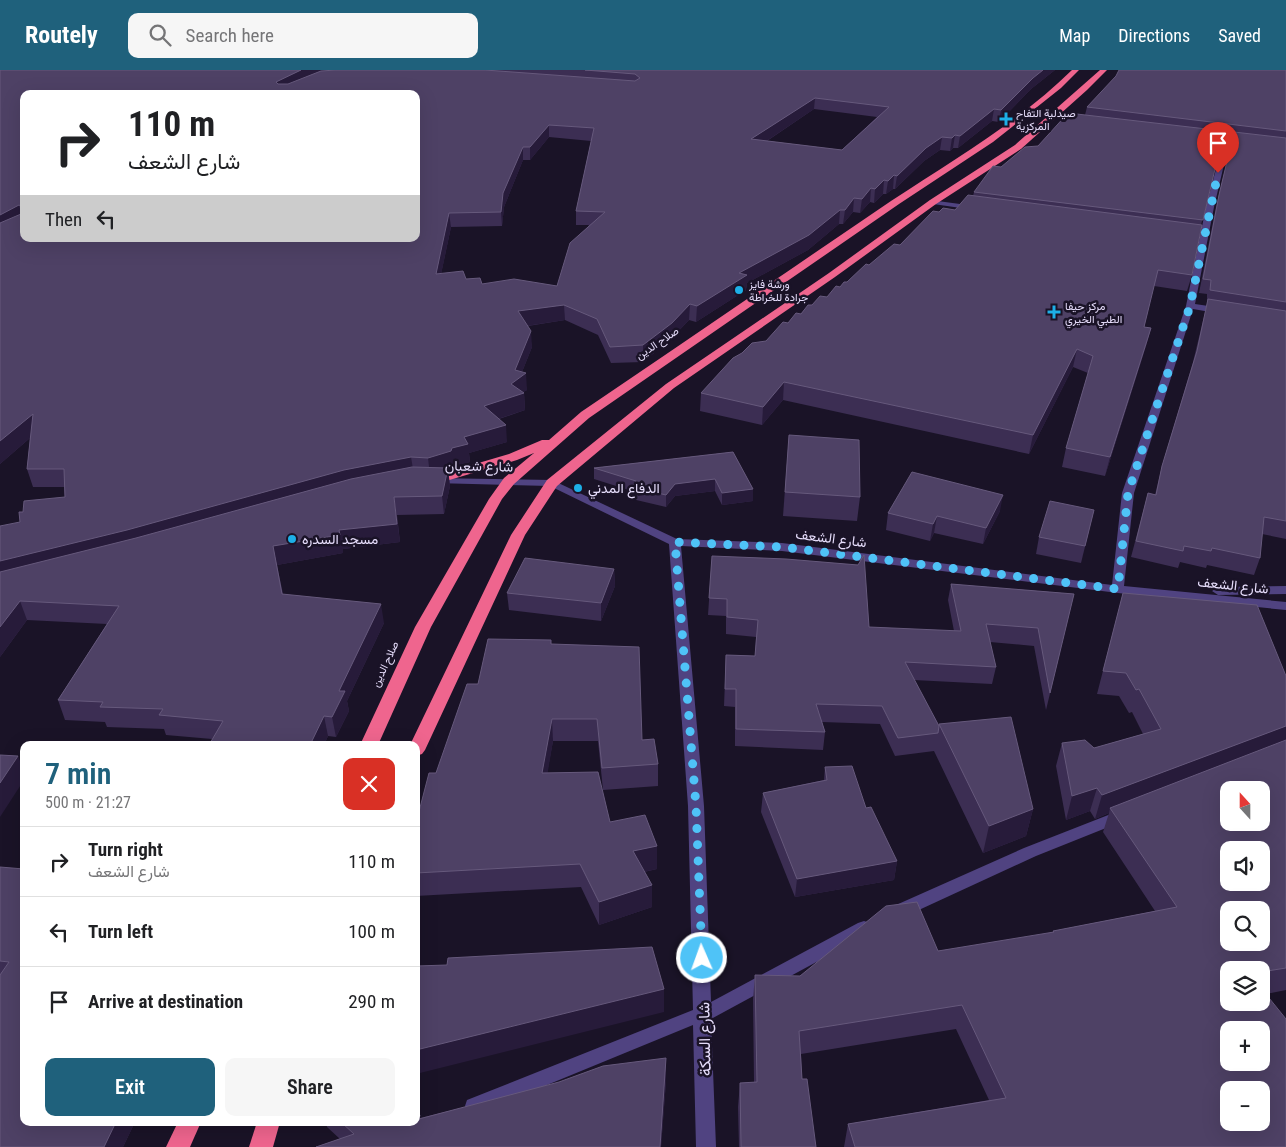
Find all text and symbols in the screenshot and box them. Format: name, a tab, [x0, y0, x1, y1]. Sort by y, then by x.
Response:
search box	[128, 13, 478, 58]
text: Routely	[25, 21, 98, 49]
icon: search	[146, 21, 174, 49]
text: Search here	[186, 24, 274, 47]
text: Map	[1059, 25, 1090, 46]
text: Directions	[1118, 25, 1190, 46]
text: Saved	[1218, 25, 1261, 46]
text: 110 m	[128, 104, 215, 145]
place label: صيدلية التفاح المركزية	[1016, 107, 1076, 133]
icon: right	[45, 110, 110, 175]
marker: صيدلية التفاح المركزية	[1000, 113, 1012, 125]
pin	[1197, 122, 1239, 173]
icon: arrive	[1204, 129, 1232, 157]
text: شارع الشعف	[128, 149, 240, 174]
icon: left	[92, 205, 120, 233]
text: Then	[45, 208, 82, 231]
place label: ورشة فايز جرادة للخراطة	[748, 278, 808, 304]
marker: ورشة فايز جرادة للخراطة	[733, 284, 745, 296]
place label: مركز حيفا الطبي الخيري	[1065, 300, 1122, 329]
marker: مركز حيفا الطبي الخيري	[1047, 305, 1061, 319]
street label: صلاح الدين	[633, 324, 682, 363]
street label: شارع شعبان	[445, 457, 513, 478]
place label: الدفاع المدني	[588, 480, 660, 500]
marker: الدفاع المدني	[572, 482, 584, 494]
street label: شارع الشعف	[794, 526, 867, 553]
place label: مسجد السدره	[302, 531, 378, 548]
marker: مسجد السدره	[286, 533, 298, 545]
street label: شارع الشعف	[1196, 573, 1269, 600]
street label: صلاح الدين	[369, 639, 403, 690]
text: 7 min	[45, 756, 111, 791]
button: close	[343, 758, 395, 810]
north arrow	[1220, 781, 1270, 831]
map controls	[1220, 781, 1270, 1131]
text: 500 m · 21:27	[45, 793, 131, 812]
text: Turn right	[88, 838, 163, 861]
button: sound	[1220, 841, 1270, 891]
icon: right	[45, 848, 73, 876]
text: 110 m	[348, 850, 395, 873]
text: شارع الشعف	[88, 862, 170, 881]
button: search	[1220, 901, 1270, 951]
icon: left	[45, 918, 73, 946]
text: Turn left	[88, 920, 153, 943]
text: 100 m	[348, 920, 395, 943]
position arrow	[675, 931, 727, 983]
button: layers	[1220, 961, 1270, 1011]
icon: arrive	[45, 988, 73, 1016]
text: Arrive at destination	[88, 990, 243, 1013]
text: 290 m	[348, 990, 395, 1013]
street label: شارع السكة	[694, 1002, 717, 1076]
button: +	[1220, 1021, 1270, 1071]
button: Exit	[45, 1058, 215, 1116]
button: Share	[225, 1058, 395, 1116]
button: −	[1220, 1081, 1270, 1131]

